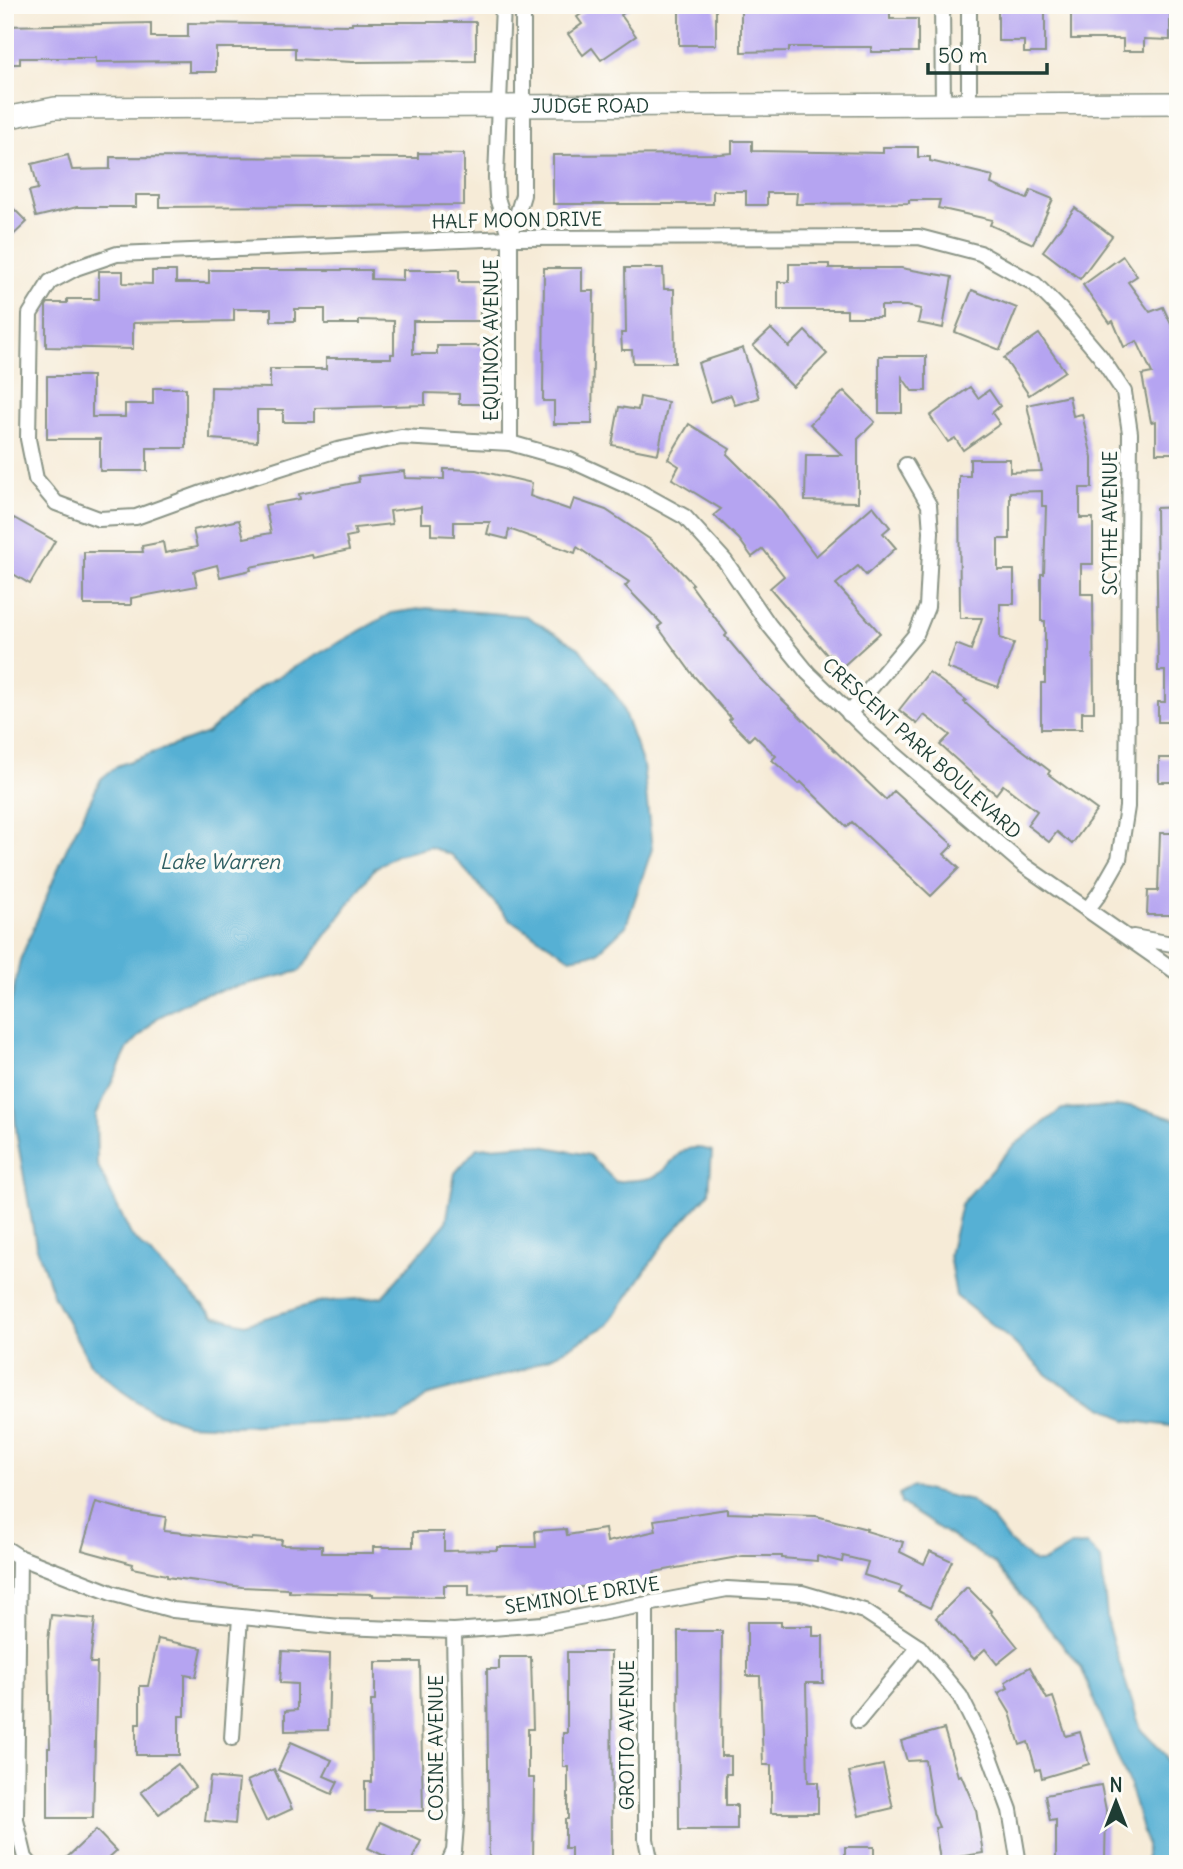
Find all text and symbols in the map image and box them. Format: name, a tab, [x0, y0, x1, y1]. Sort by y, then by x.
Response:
scale bar	[928, 32, 1046, 76]
text: 50 m	[938, 42, 987, 69]
street label: JUDGE ROAD	[531, 93, 649, 118]
street label: HALF MOON DRIVE	[431, 207, 603, 233]
street label: EQUINOX AVENUE	[479, 259, 503, 421]
street label: SCYTHE AVENUE	[1098, 451, 1122, 595]
street label: CRESCENT PARK BOULEVARD	[818, 652, 1026, 844]
water label: Lake Warren	[160, 848, 281, 875]
street label: SEMINOLE DRIVE	[503, 1571, 661, 1619]
street label: GROTTO AVENUE	[615, 1660, 639, 1810]
street label: COSINE AVENUE	[424, 1675, 448, 1821]
north arrow	[1082, 1768, 1152, 1838]
text: N	[1109, 1773, 1123, 1797]

